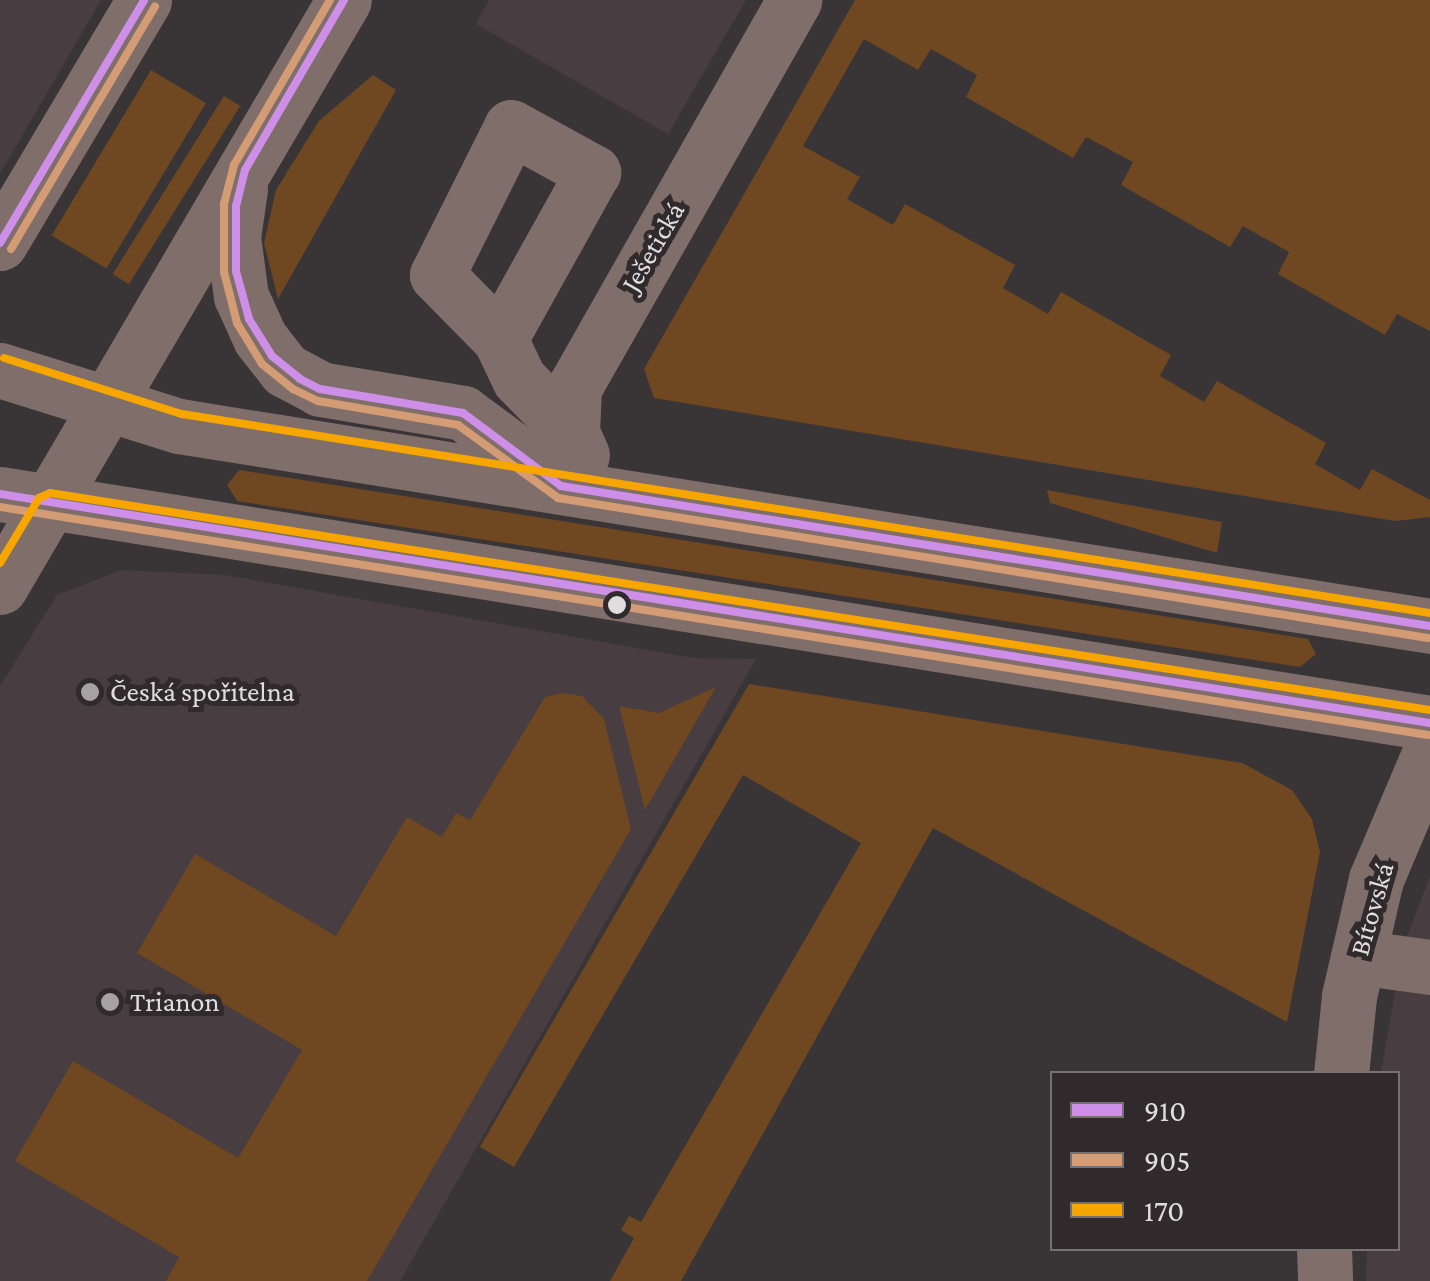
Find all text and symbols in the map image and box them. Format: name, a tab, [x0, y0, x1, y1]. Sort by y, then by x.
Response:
street label: Ješetická	[614, 196, 692, 298]
unlabelled marker	[607, 595, 627, 615]
place label: Česká spořitelna	[110, 675, 295, 709]
marker: Česká spořitelna	[79, 681, 101, 703]
street label: Bítovská	[1343, 858, 1401, 960]
place label: Trianon	[130, 985, 219, 1019]
marker: Trianon	[99, 991, 121, 1013]
legend	[1050, 1071, 1400, 1251]
text: 910	[1144, 1094, 1186, 1127]
text: 905	[1144, 1144, 1190, 1177]
text: 170	[1144, 1194, 1184, 1227]

